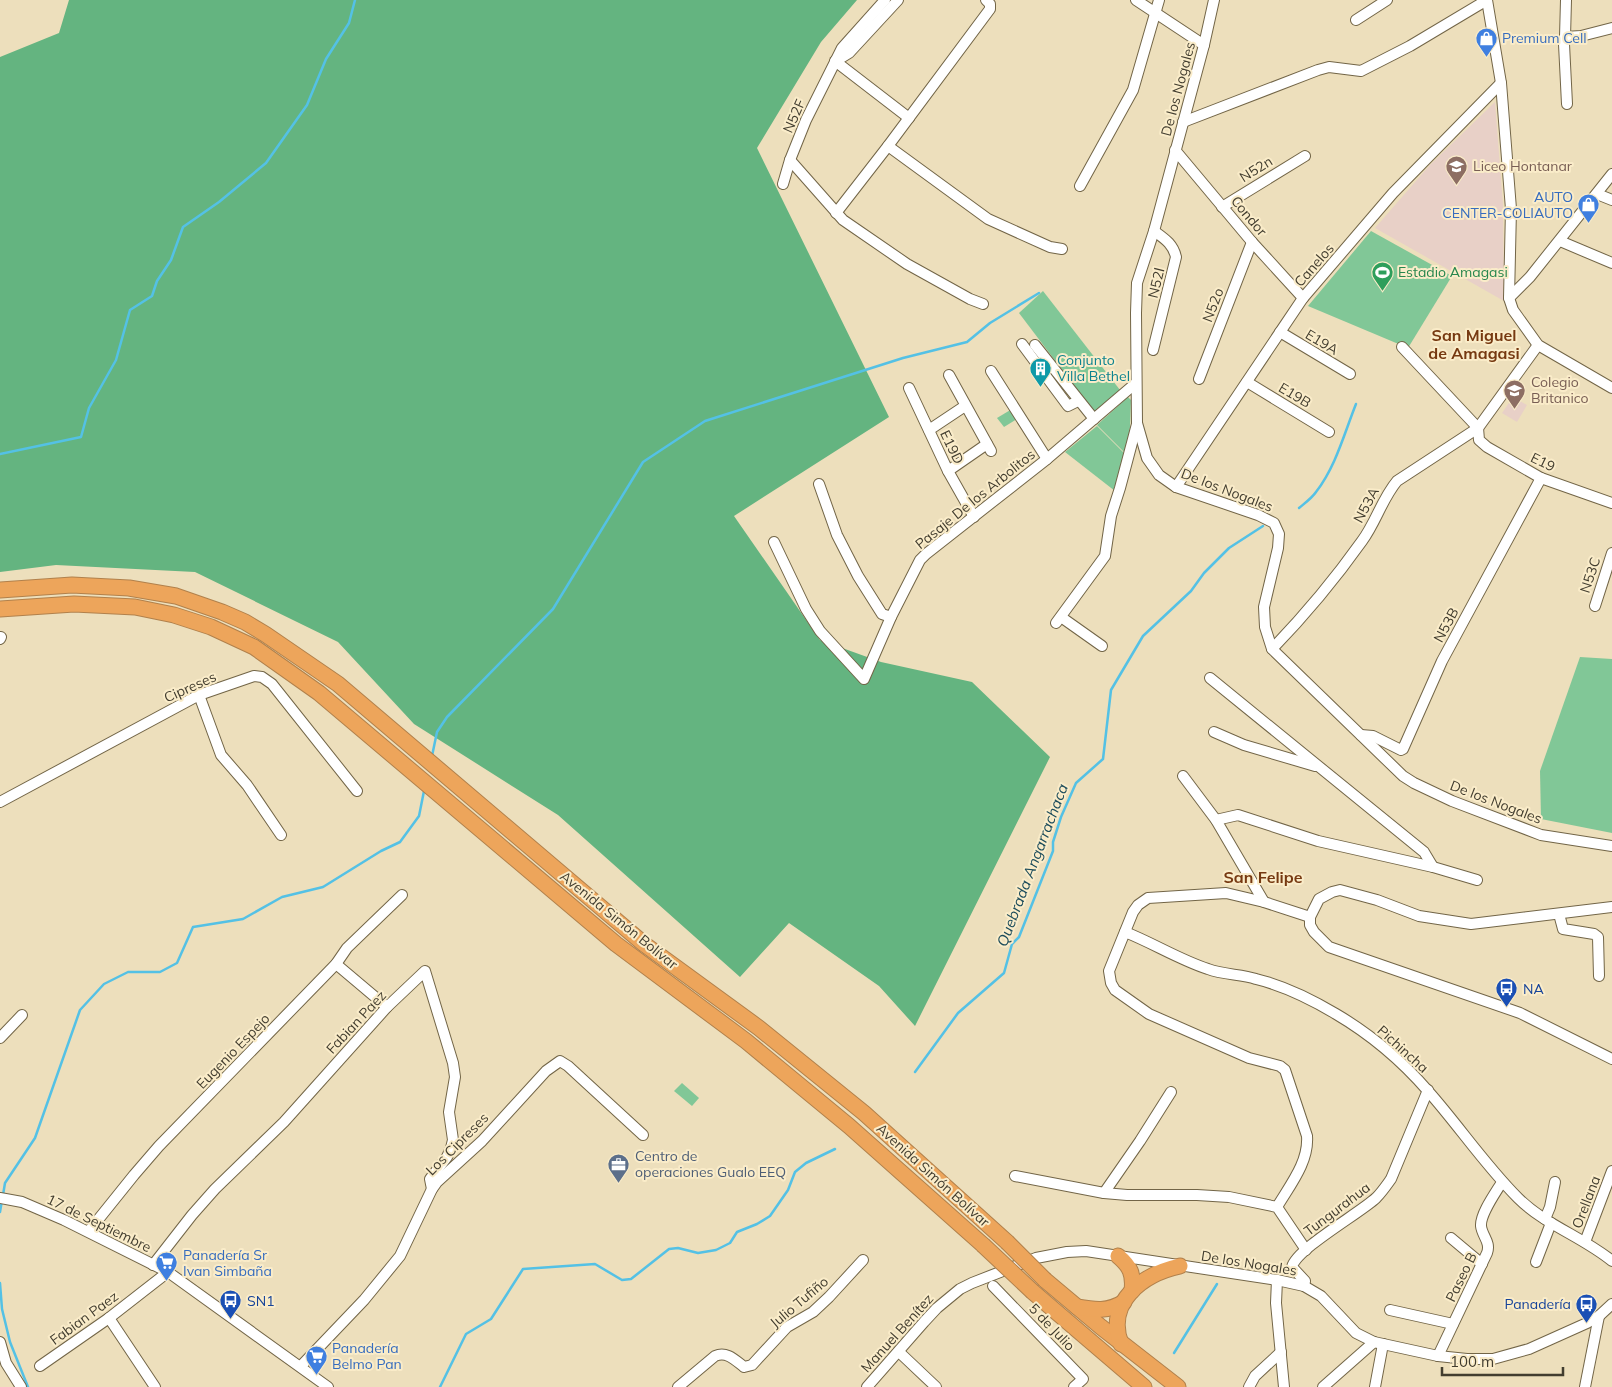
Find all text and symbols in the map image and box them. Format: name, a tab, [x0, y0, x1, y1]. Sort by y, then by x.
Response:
shop icon: Premium Cell	[1474, 26, 1498, 57]
place label: Premium Cell	[1502, 29, 1587, 47]
street label: De los Nogales	[1157, 40, 1199, 138]
street label: N52F	[779, 96, 809, 136]
street label: N52n	[1236, 152, 1276, 186]
school or university icon: Liceo Hontanar	[1445, 154, 1469, 185]
place label: Liceo Hontanar	[1473, 157, 1573, 175]
place label: AUTO CENTER-COLIAUTO	[1442, 188, 1573, 222]
street label: Condor	[1227, 192, 1272, 240]
shop icon: AUTO CENTER-COLIAUTO	[1577, 193, 1601, 224]
street label: Canelos	[1290, 239, 1338, 290]
sports icon: Estadio Amagasi	[1370, 260, 1394, 291]
place label: Estadio Amagasi	[1398, 263, 1508, 281]
street label: N52l	[1144, 266, 1168, 300]
street label: N52o	[1198, 285, 1228, 325]
street label: E19A	[1302, 325, 1342, 359]
district label: San Miguel de Amagasi	[1428, 325, 1520, 363]
place label: Conjunto Villa Bethel	[1057, 351, 1130, 385]
building icon: Conjunto Villa Bethel	[1029, 356, 1053, 387]
place label: Colegio Britanico	[1531, 373, 1589, 407]
street label: E19B	[1276, 378, 1314, 412]
school or university icon: Colegio Britanico	[1503, 378, 1527, 409]
street label: E19D	[936, 427, 968, 467]
street label: Pasaje De los Arbolitos	[911, 445, 1039, 553]
street label: E19	[1528, 448, 1558, 476]
street label: De los Nogales	[1179, 464, 1275, 516]
street label: N53A	[1349, 484, 1383, 526]
street label: N53C	[1576, 555, 1604, 595]
street label: N53B	[1429, 605, 1463, 645]
street label: Cipreses	[161, 667, 219, 706]
street label: De los Nogales	[1448, 776, 1544, 828]
water label: Quebrada Angarrachaca	[992, 781, 1072, 949]
street label: Avenida Simón Bolívar	[557, 867, 682, 974]
district label: San Felipe	[1224, 867, 1303, 887]
bus stop icon: NA	[1495, 977, 1519, 1008]
place label: NA	[1523, 980, 1544, 998]
street label: Fabian Paez	[322, 987, 390, 1057]
street label: Eugenio Espejo	[192, 1010, 274, 1092]
street label: Pichincha	[1374, 1021, 1432, 1077]
street label: Los Cipreses	[422, 1109, 492, 1179]
street label: Avenida Simón Bolívar	[873, 1119, 994, 1231]
place label: Centro de operaciones Gualo EEQ	[635, 1147, 786, 1181]
office icon: Centro de operaciones Gualo EEQ	[607, 1152, 631, 1183]
street label: Orellana	[1568, 1173, 1604, 1231]
street label: Tungurahua	[1300, 1178, 1374, 1240]
street label: 17 de Septiembre	[44, 1190, 154, 1256]
place label: Panadería Sr Ivan Simbaña	[183, 1246, 272, 1280]
street label: De los Nogales	[1200, 1247, 1298, 1279]
street label: Paseo B	[1441, 1249, 1481, 1305]
supermarket icon: Panadería Sr Ivan Simbaña	[155, 1251, 179, 1282]
street label: Julio Tufiño	[766, 1272, 832, 1332]
street label: Fabian Paez	[46, 1287, 122, 1349]
bus stop icon: SN1	[219, 1289, 243, 1320]
street label: Manuel Benítez	[857, 1290, 937, 1376]
place label: SN1	[247, 1292, 275, 1310]
bus stop icon: Panadería	[1575, 1292, 1599, 1323]
place label: Panadería	[1504, 1295, 1571, 1313]
street label: 5 de Julio	[1025, 1299, 1079, 1355]
place label: Panadería Belmo Pan	[332, 1339, 402, 1373]
supermarket icon: Panadería Belmo Pan	[304, 1344, 328, 1375]
scale bar	[1442, 1344, 1563, 1376]
text: 100 m	[1450, 1352, 1494, 1371]

